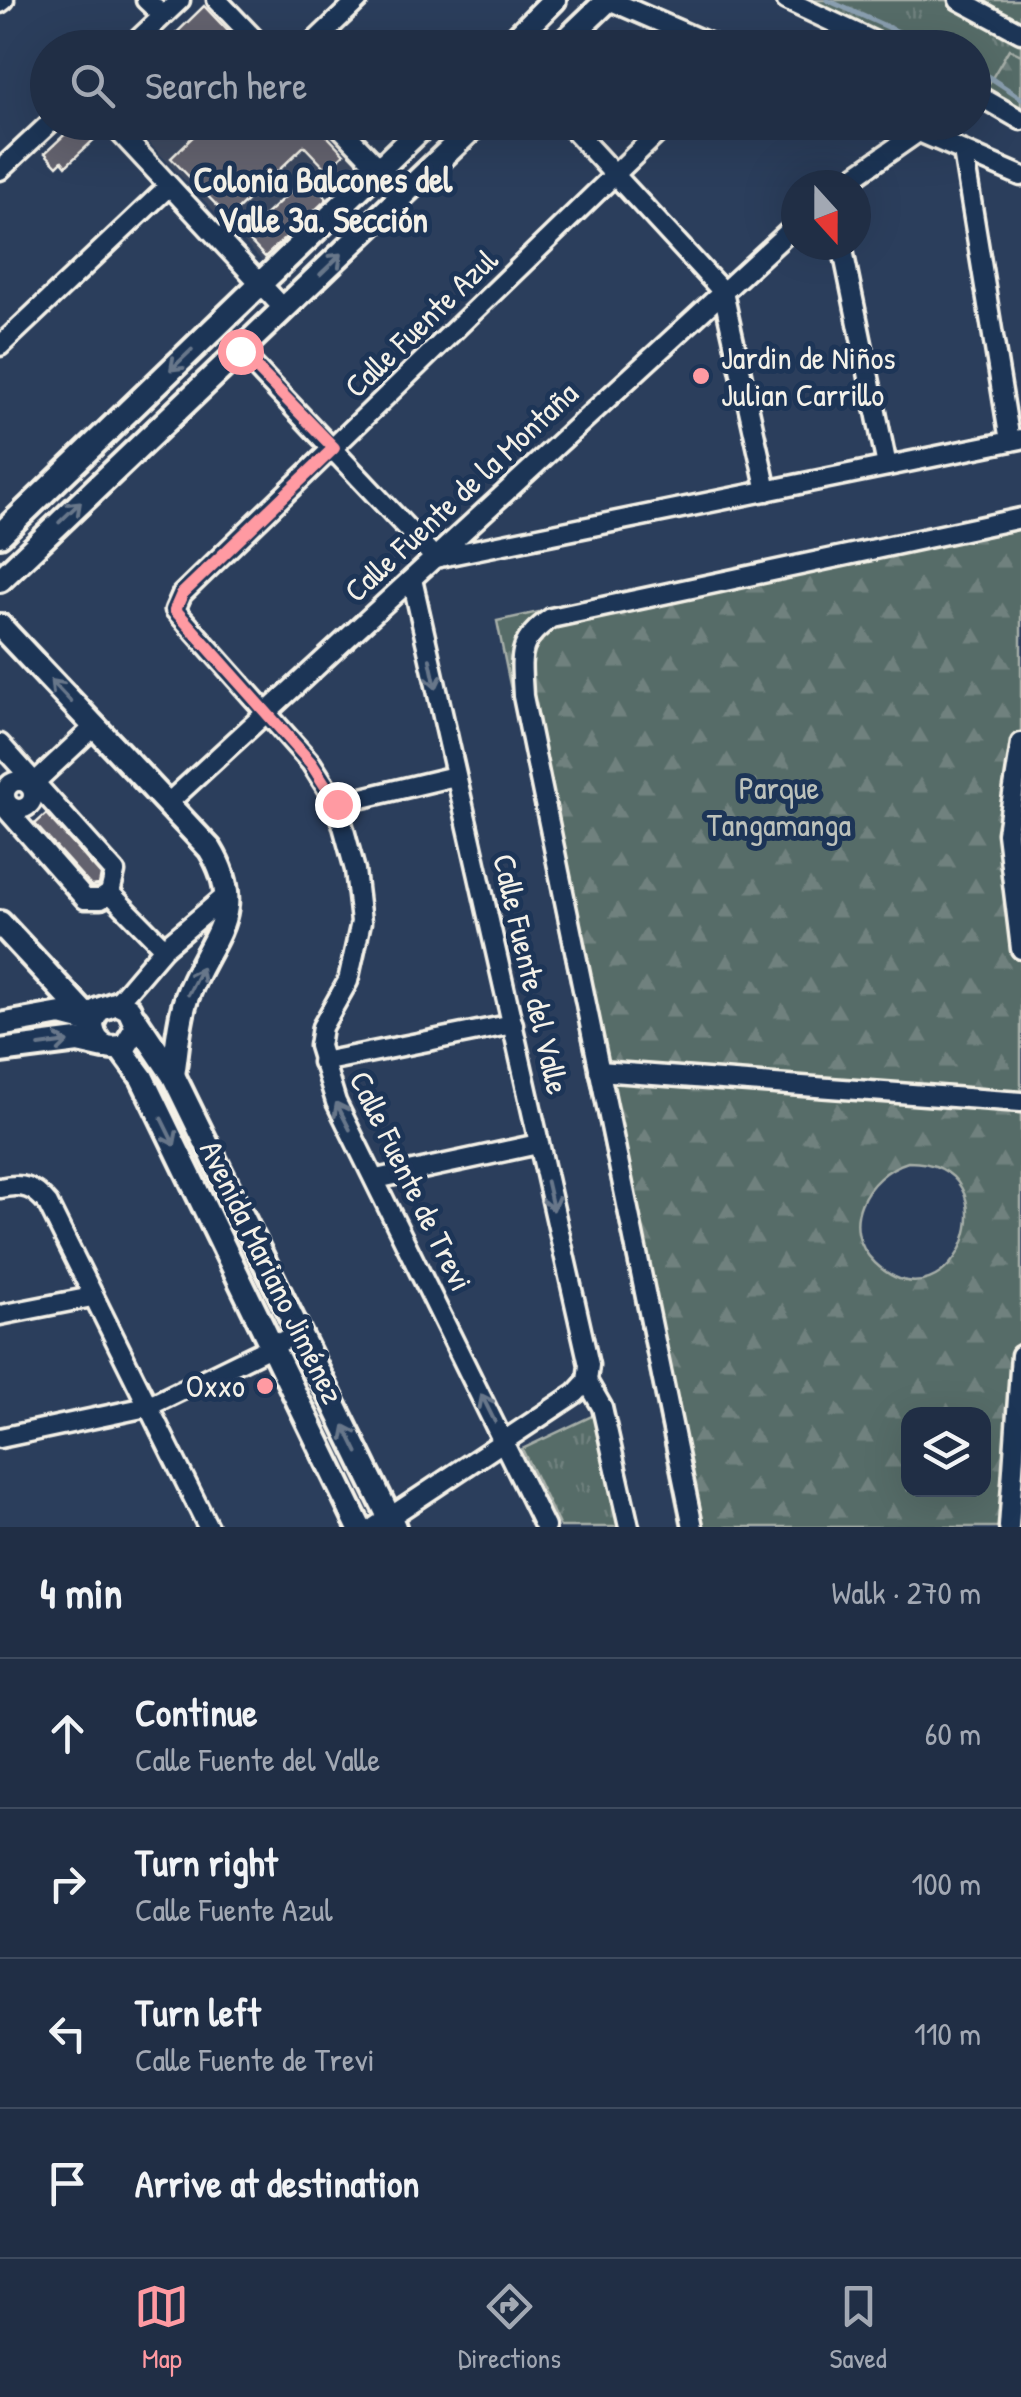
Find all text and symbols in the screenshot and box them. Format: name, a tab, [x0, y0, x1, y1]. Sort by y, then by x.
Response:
search box	[30, 30, 991, 140]
icon: search	[65, 58, 120, 113]
text: Search here	[145, 59, 307, 111]
district label: Colonia Balcones del Valle 3a. Sección	[194, 156, 453, 243]
north arrow	[781, 170, 871, 260]
street label: Calle Fuente Azul	[335, 238, 507, 407]
one-way arrow	[318, 253, 343, 276]
route start	[218, 329, 264, 375]
place label: Jardin de Niños Julian Carrillo	[721, 336, 896, 416]
one-way arrow	[169, 348, 194, 371]
marker: Jardin de Niños Julian Carrillo	[690, 365, 712, 387]
street label: Calle Fuente de la Montaña	[334, 372, 587, 611]
one-way arrow	[58, 501, 82, 525]
one-way arrow	[425, 657, 443, 689]
one-way arrow	[49, 680, 73, 704]
park label: Parque Tangamanga	[707, 766, 851, 846]
route end	[315, 782, 361, 828]
street label: Calle Fuente del Valle	[483, 850, 580, 1098]
one-way arrow	[186, 967, 205, 997]
one-way arrow	[37, 1035, 70, 1053]
street label: Calle Fuente de Trevi	[340, 1064, 483, 1298]
one-way arrow	[333, 1102, 352, 1132]
one-way arrow	[160, 1116, 179, 1146]
street label: Avenida Mariano Jiménez	[190, 1133, 355, 1411]
one-way arrow	[542, 1179, 560, 1211]
place label: Oxxo	[186, 1364, 245, 1407]
marker: Oxxo	[254, 1375, 276, 1397]
one-way arrow	[477, 1393, 496, 1423]
map controls	[901, 1407, 991, 1497]
button: layers	[901, 1407, 991, 1497]
one-way arrow	[340, 1425, 359, 1455]
text: 4 min	[40, 1564, 122, 1621]
text: Walk · 270 m	[832, 1571, 981, 1614]
text: Continue	[135, 1686, 257, 1738]
icon: ahead	[40, 1706, 95, 1761]
text: 60 m	[925, 1712, 981, 1755]
text: Calle Fuente del Valle	[135, 1738, 380, 1781]
text: Turn right	[135, 1836, 278, 1888]
icon: right	[40, 1856, 95, 1911]
text: 100 m	[912, 1862, 981, 1905]
text: Calle Fuente Azul	[135, 1888, 333, 1931]
text: Turn left	[135, 1986, 260, 2038]
icon: left	[40, 2006, 95, 2061]
text: 110 m	[914, 2012, 981, 2055]
text: Calle Fuente de Trevi	[135, 2038, 375, 2081]
icon: arrive	[40, 2156, 95, 2211]
text: Arrive at destination	[135, 2157, 419, 2209]
tab: Map	[134, 2279, 189, 2377]
tab: Directions	[458, 2279, 561, 2377]
tab: Saved	[830, 2279, 887, 2377]

